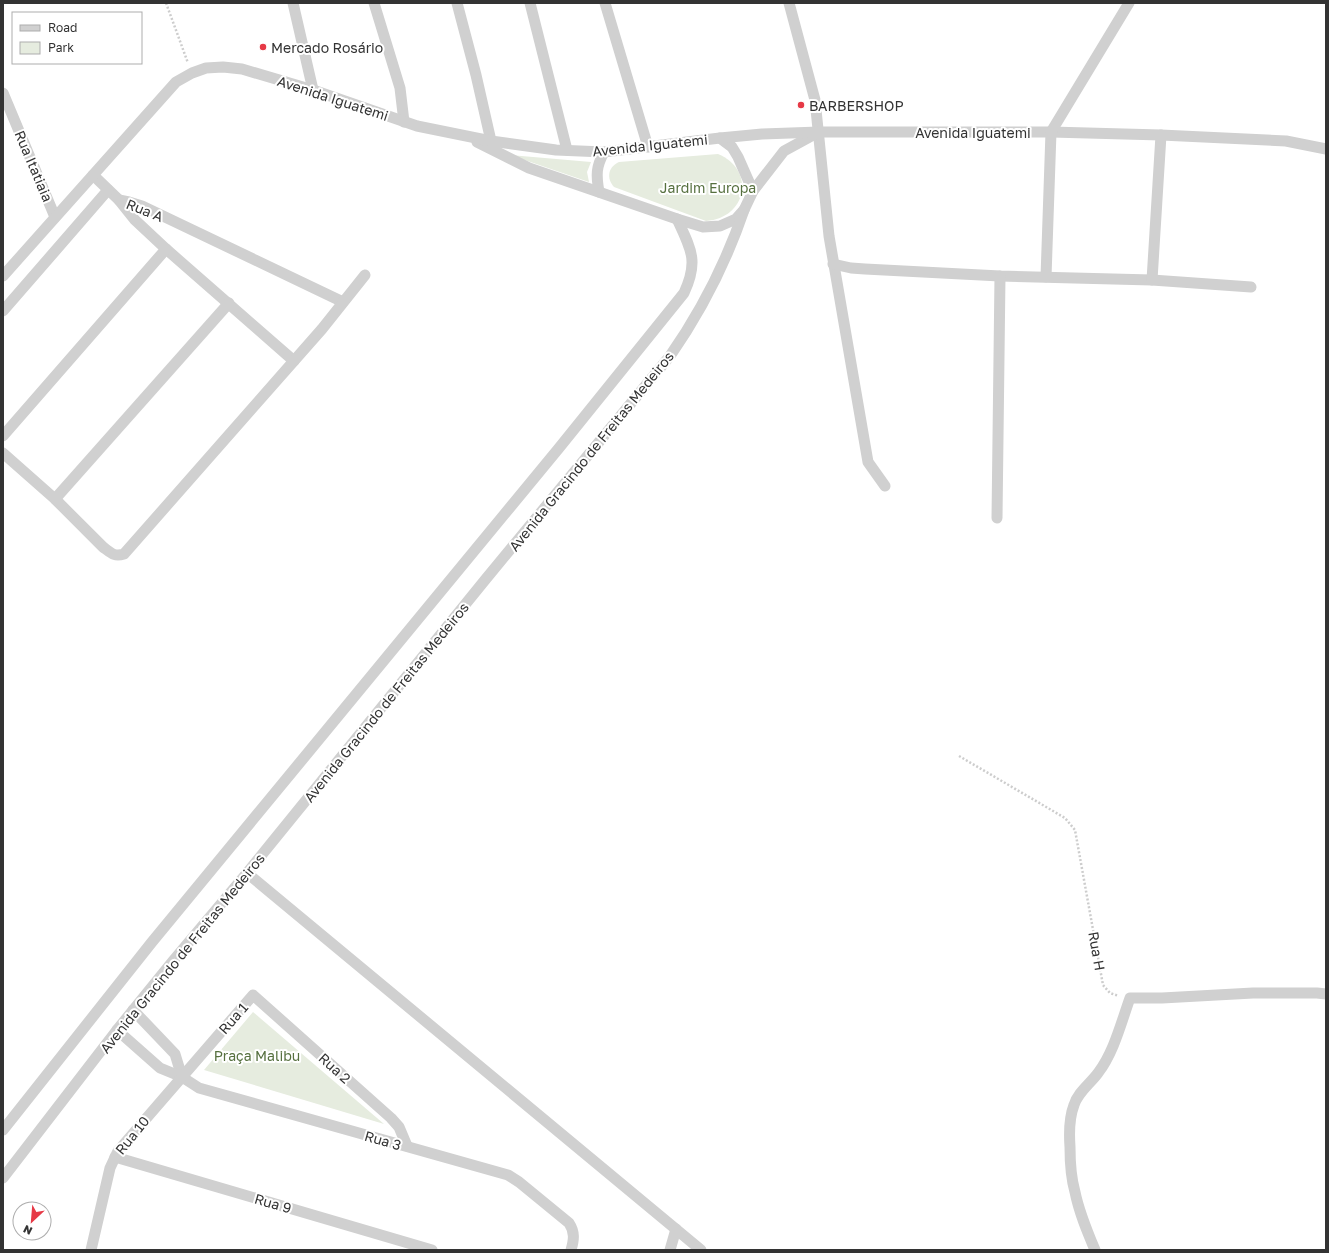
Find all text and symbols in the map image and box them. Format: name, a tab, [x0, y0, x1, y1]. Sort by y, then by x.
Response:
legend	[12, 12, 142, 64]
text: Road	[48, 20, 77, 35]
place label: Mercado Rosário	[271, 39, 383, 56]
text: Park	[48, 40, 74, 55]
marker: Mercado Rosário	[258, 42, 268, 52]
street label: Avenida Iguatemi	[275, 72, 391, 124]
place label: BARBERSHOP	[809, 97, 904, 114]
marker: BARBERSHOP	[796, 100, 806, 110]
street label: Avenida Iguatemi	[915, 124, 1031, 141]
street label: Rua Itatiaia	[11, 128, 57, 204]
street label: Avenida Iguatemi	[592, 130, 708, 160]
park label: Jardim Europa	[660, 179, 756, 196]
street label: Rua A	[124, 195, 167, 225]
street label: Avenida Gracindo de Freitas Medeiros	[505, 348, 677, 554]
street label: Avenida Gracindo de Freitas Medeiros	[300, 599, 472, 805]
street label: Avenida Gracindo de Freitas Medeiros	[96, 850, 268, 1056]
street label: Rua H	[1085, 930, 1109, 972]
street label: Rua 1	[215, 999, 251, 1037]
park label: Praça Malibu	[214, 1047, 300, 1064]
street label: Rua 2	[315, 1049, 355, 1087]
street label: Rua 10	[111, 1112, 153, 1158]
street label: Rua 3	[363, 1127, 403, 1153]
street label: Rua 9	[253, 1190, 293, 1216]
north arrow	[12, 1201, 52, 1241]
text: N	[21, 1223, 34, 1238]

